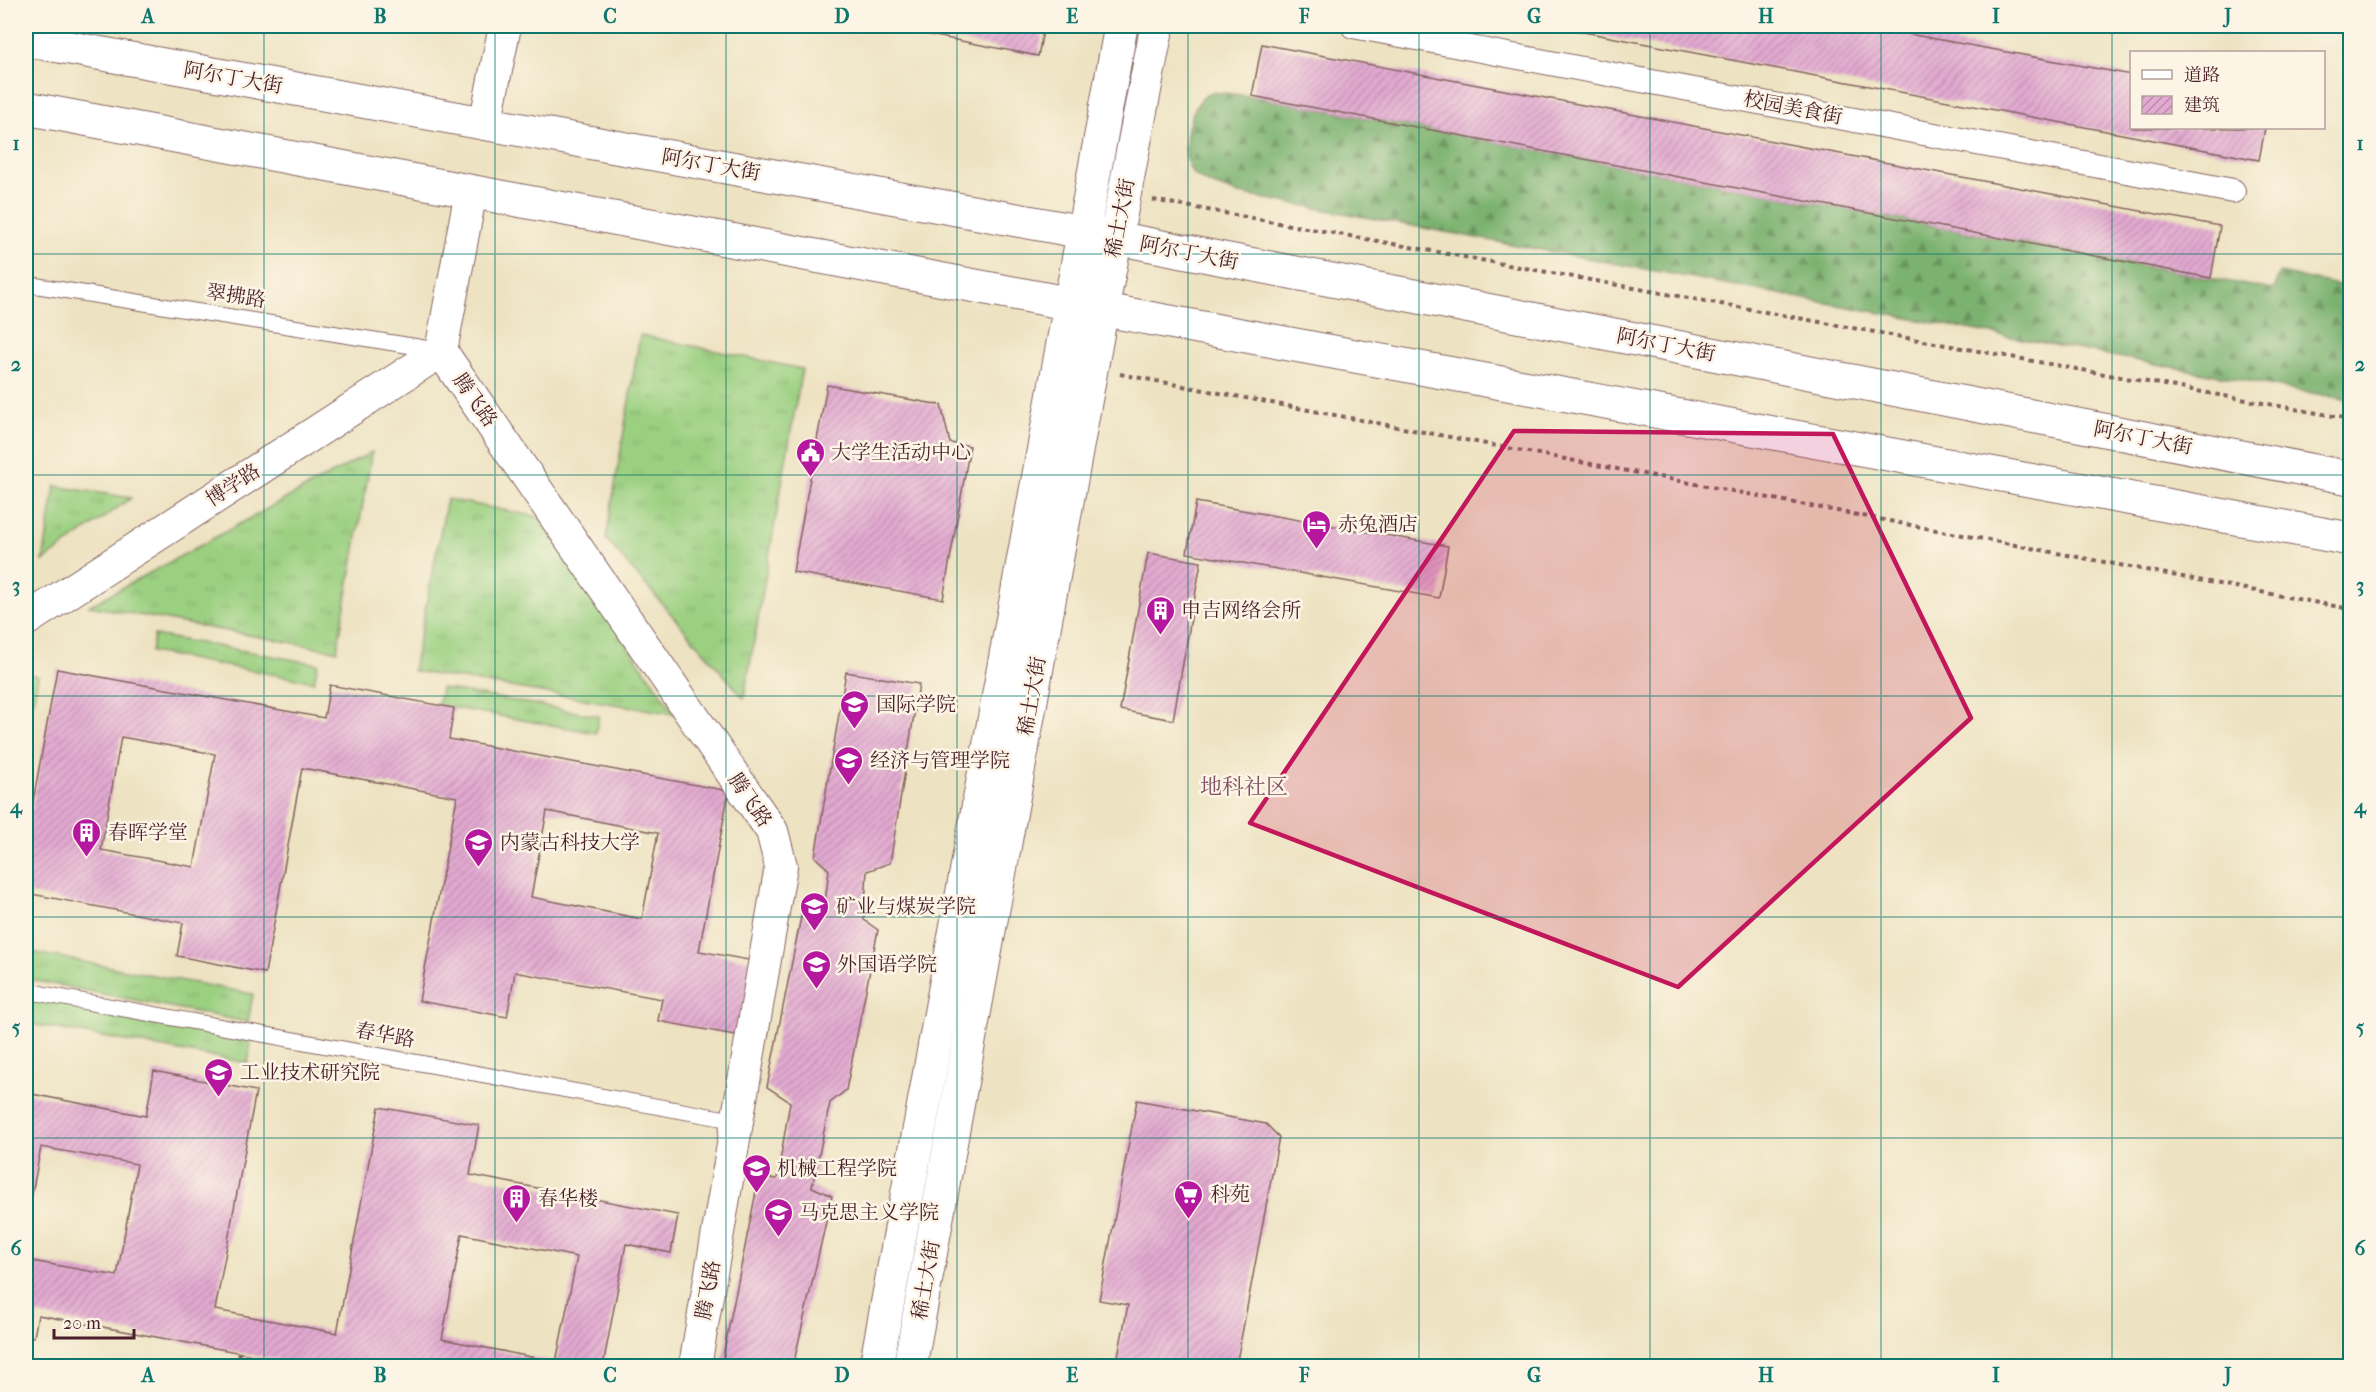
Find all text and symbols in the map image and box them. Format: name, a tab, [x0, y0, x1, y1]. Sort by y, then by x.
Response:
text: A	[140, 5, 156, 28]
text: B	[373, 5, 387, 28]
text: C	[603, 5, 617, 28]
text: D	[834, 5, 850, 28]
text: E	[1066, 5, 1078, 28]
text: F	[1298, 5, 1310, 28]
text: G	[1527, 5, 1541, 28]
text: H	[1758, 5, 1774, 28]
text: I	[1992, 5, 2000, 28]
text: J	[2222, 5, 2232, 28]
legend	[2130, 51, 2325, 129]
street label: 阿尔丁大街	[182, 58, 284, 98]
text: 道路	[2184, 65, 2220, 86]
street label: 校园美食街	[1742, 87, 1844, 129]
text: 建筑	[2184, 95, 2220, 116]
text: 1	[12, 132, 20, 155]
text: 1	[2356, 132, 2364, 155]
street label: 阿尔丁大街	[660, 145, 762, 185]
street label: 稀土大街	[1101, 177, 1139, 259]
street label: 阿尔丁大街	[1138, 232, 1240, 274]
street label: 翠拂路	[205, 280, 267, 312]
street label: 阿尔丁大街	[1615, 324, 1717, 366]
text: 2	[11, 353, 21, 376]
text: 2	[2355, 353, 2365, 376]
street label: 腾飞路	[448, 369, 502, 431]
street label: 阿尔丁大街	[2092, 417, 2194, 459]
public building icon: 大学生活动中心	[794, 436, 826, 478]
place label: 大学生活动中心	[831, 441, 971, 464]
street label: 博学路	[202, 459, 264, 511]
hotel icon: 赤兔酒店	[1301, 508, 1333, 550]
place label: 赤兔酒店	[1338, 513, 1418, 536]
text: 3	[12, 574, 20, 597]
text: 3	[2356, 574, 2364, 597]
building icon: 申吉网络会所	[1144, 594, 1176, 636]
place label: 申吉网络会所	[1181, 599, 1301, 622]
street label: 稀土大街	[1014, 655, 1050, 737]
school or university icon: 国际学院	[839, 688, 871, 730]
place label: 国际学院	[876, 693, 956, 716]
school or university icon: 经济与管理学院	[833, 744, 865, 786]
place label: 经济与管理学院	[870, 749, 1010, 772]
street label: 腾飞路	[724, 769, 776, 831]
district label: 地科社区	[1200, 774, 1288, 800]
text: 4	[9, 795, 23, 819]
text: 4	[2353, 795, 2367, 819]
building icon: 春晖学堂	[71, 816, 103, 858]
place label: 春晖学堂	[108, 821, 188, 844]
school or university icon: 内蒙古科技大学	[463, 826, 495, 868]
place label: 内蒙古科技大学	[500, 831, 640, 854]
school or university icon: 矿业与煤炭学院	[799, 890, 831, 932]
place label: 矿业与煤炭学院	[836, 895, 976, 918]
school or university icon: 外国语学院	[800, 948, 832, 990]
place label: 外国语学院	[837, 953, 937, 976]
text: 5	[12, 1016, 21, 1039]
text: 5	[2356, 1016, 2365, 1039]
street label: 春华路	[353, 1018, 417, 1052]
school or university icon: 工业技术研究院	[203, 1056, 235, 1098]
place label: 工业技术研究院	[240, 1061, 380, 1084]
school or university icon: 机械工程学院	[740, 1152, 772, 1194]
place label: 机械工程学院	[777, 1157, 897, 1180]
supermarket icon: 科苑	[1173, 1178, 1205, 1220]
building icon: 春华楼	[501, 1182, 533, 1224]
place label: 科苑	[1210, 1183, 1250, 1206]
place label: 春华楼	[538, 1187, 598, 1210]
school or university icon: 马克思主义学院	[762, 1196, 794, 1238]
place label: 马克思主义学院	[799, 1201, 939, 1224]
text: 6	[11, 1237, 23, 1260]
text: 6	[2355, 1237, 2367, 1260]
street label: 稀土大街	[908, 1239, 944, 1321]
street label: 腾飞路	[691, 1258, 725, 1322]
scale bar	[54, 1302, 134, 1340]
text: 20 m	[63, 1313, 101, 1334]
text: A	[140, 1364, 156, 1387]
text: B	[373, 1364, 387, 1387]
text: C	[603, 1364, 617, 1387]
text: D	[834, 1364, 850, 1387]
text: E	[1066, 1364, 1078, 1387]
text: F	[1298, 1364, 1310, 1387]
text: G	[1527, 1364, 1541, 1387]
text: H	[1758, 1364, 1774, 1387]
text: I	[1992, 1364, 2000, 1387]
text: J	[2222, 1364, 2232, 1387]

